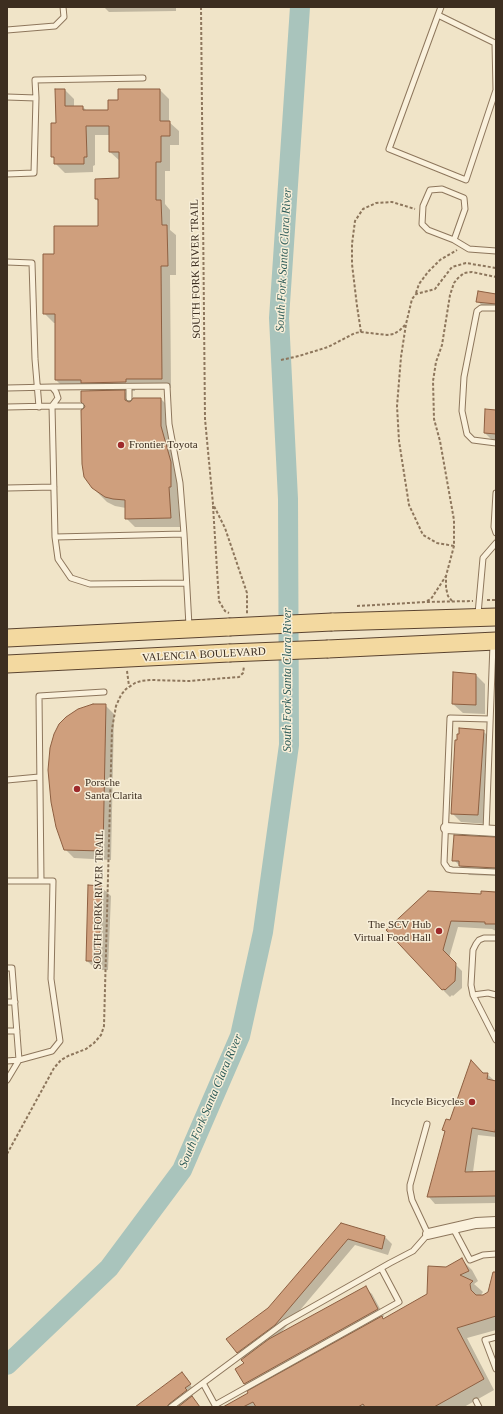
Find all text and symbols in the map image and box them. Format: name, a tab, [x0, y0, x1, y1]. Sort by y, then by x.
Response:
water label: South Fork Santa Clara River	[273, 188, 295, 332]
street label: SOUTH FORK RIVER TRAIL	[188, 199, 204, 339]
place label: Frontier Toyota	[129, 438, 198, 452]
marker: Frontier Toyota	[116, 440, 126, 450]
water label: South Fork Santa Clara River	[281, 608, 295, 752]
street label: VALENCIA BOULEVARD	[142, 645, 266, 665]
place label: Porsche Santa Clarita	[85, 776, 142, 802]
marker: Porsche Santa Clarita	[72, 784, 82, 794]
street label: SOUTH FORK RIVER TRAIL	[91, 830, 107, 970]
place label: The SCV Hub Virtual Food Hall	[353, 918, 431, 944]
marker: The SCV Hub Virtual Food Hall	[434, 926, 444, 936]
water label: South Fork Santa Clara River	[176, 1032, 246, 1170]
place label: Incycle Bicycles	[391, 1095, 464, 1109]
marker: Incycle Bicycles	[467, 1097, 477, 1107]

